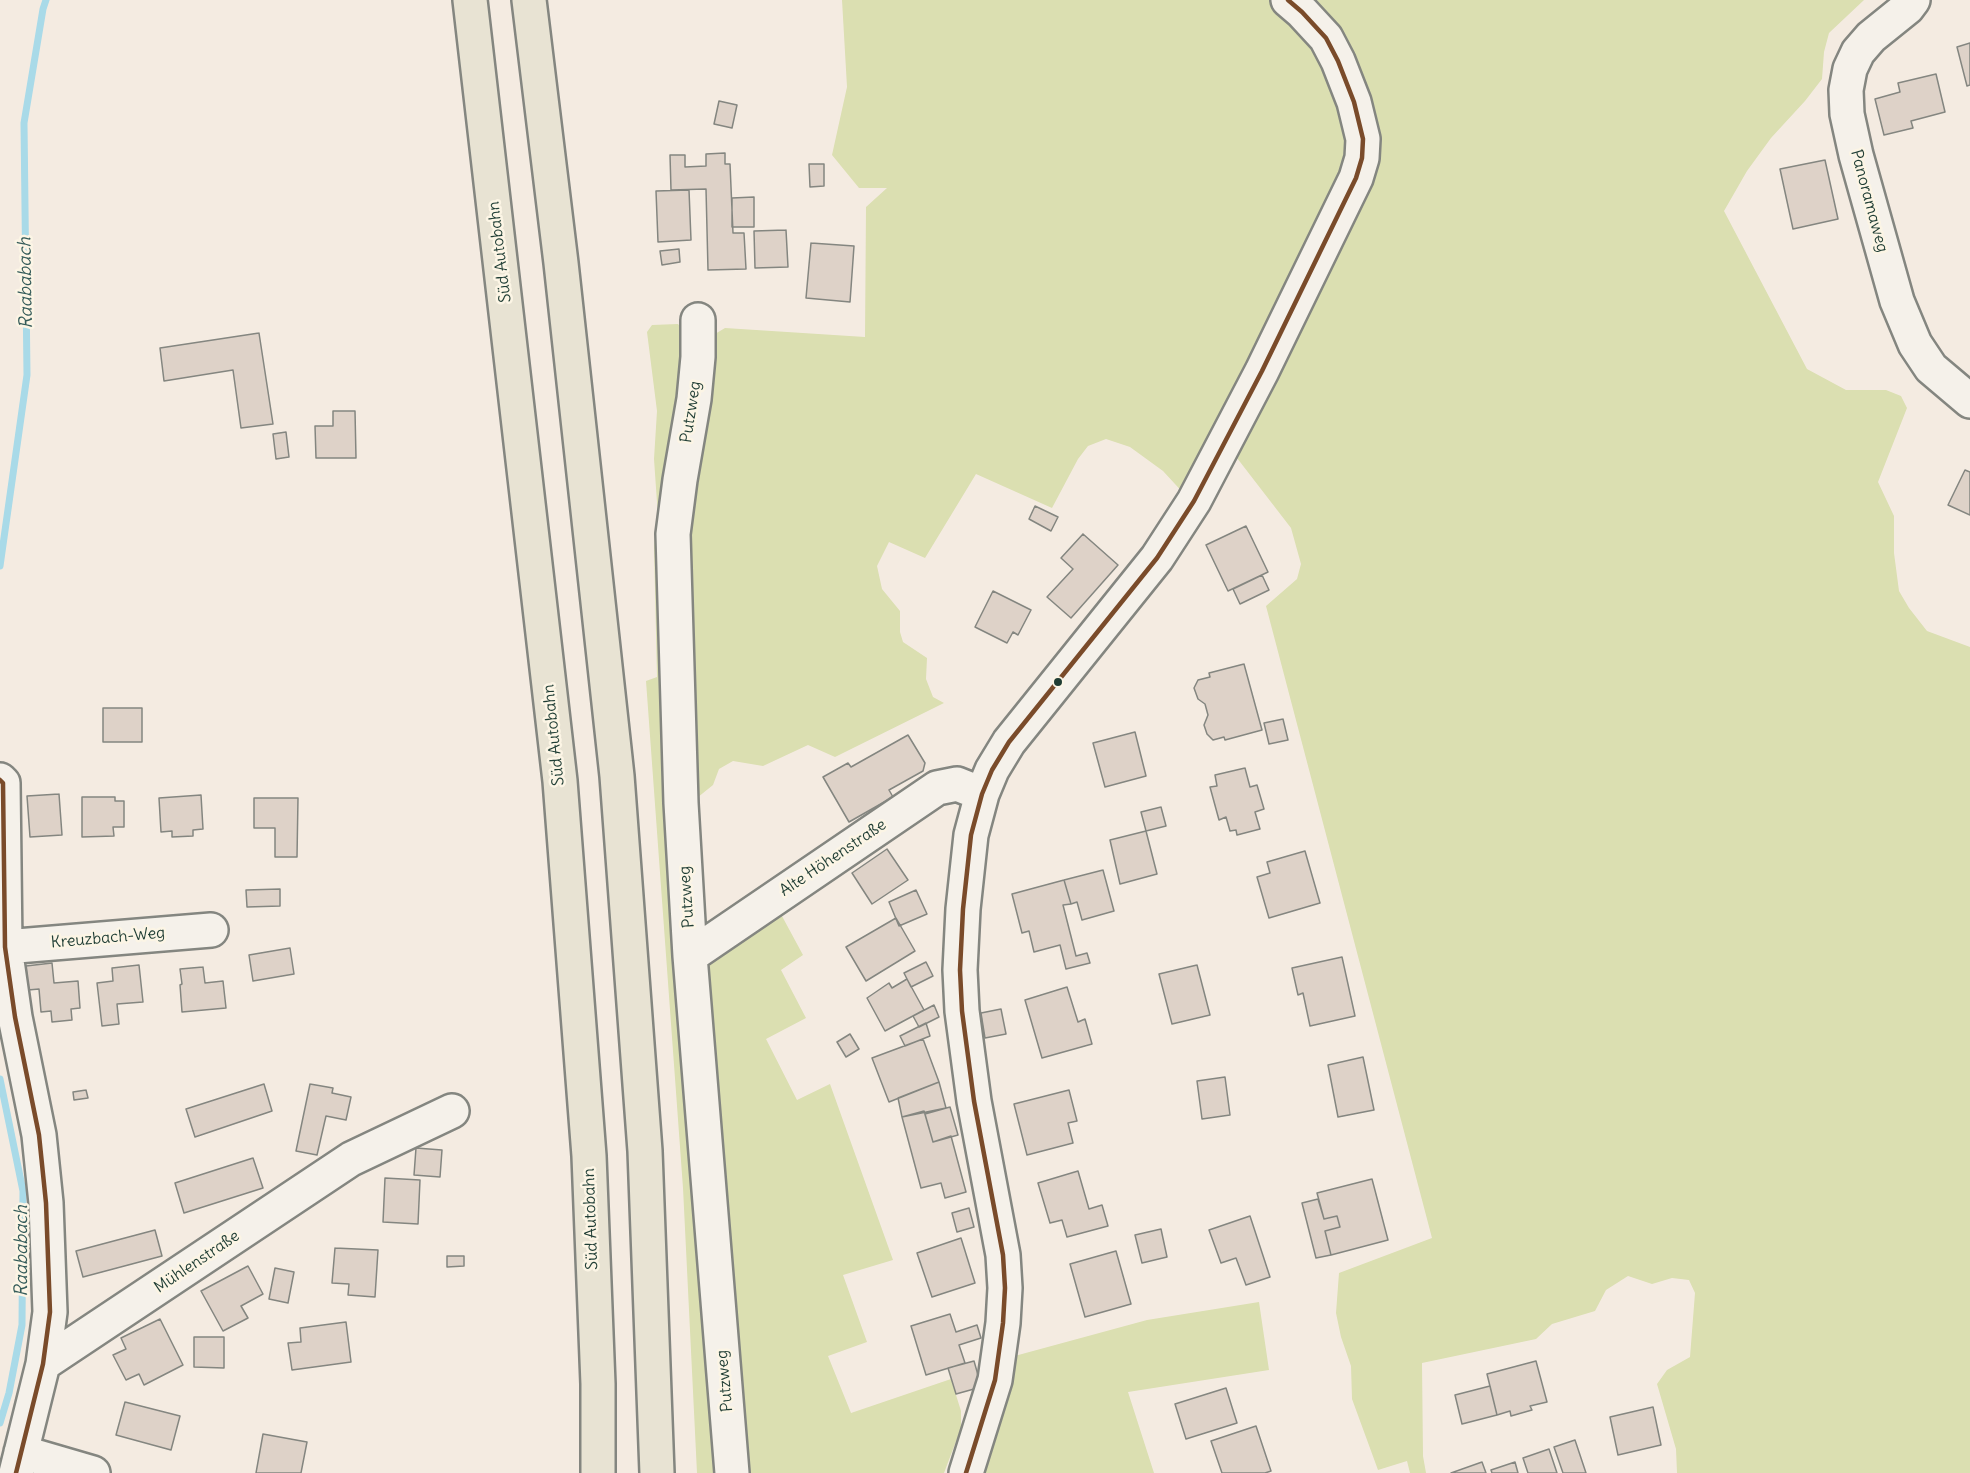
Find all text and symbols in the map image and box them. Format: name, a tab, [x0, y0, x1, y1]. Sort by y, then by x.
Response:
street label: Panoramaweg	[1846, 148, 1892, 254]
street label: Süd Autobahn	[484, 200, 516, 304]
water label: Raababach	[14, 237, 38, 329]
street label: Putzweg	[677, 380, 705, 444]
unlabelled marker	[1052, 676, 1064, 688]
street label: Süd Autobahn	[539, 683, 569, 787]
street label: Alte Höhenstraße	[776, 815, 890, 901]
street label: Putzweg	[675, 865, 699, 929]
street label: Kreuzbach-Weg	[50, 923, 166, 953]
street label: Süd Autobahn	[580, 1168, 602, 1270]
water label: Raababach	[11, 1205, 33, 1297]
street label: Mühlenstraße	[151, 1227, 243, 1297]
street label: Putzweg	[713, 1349, 737, 1413]

